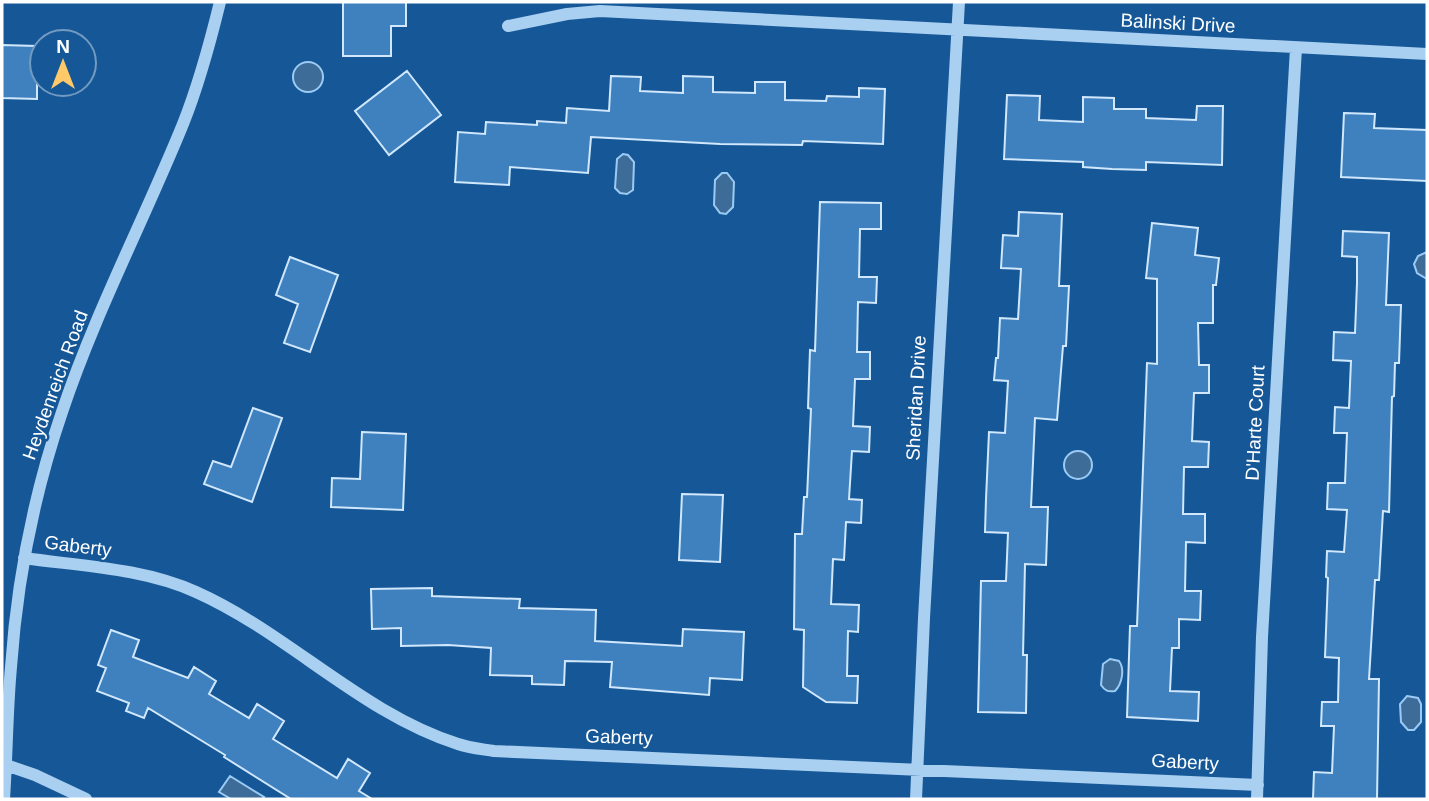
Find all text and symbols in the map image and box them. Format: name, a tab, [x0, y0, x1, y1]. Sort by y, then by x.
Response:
street label: Balinski Drive	[1120, 10, 1236, 36]
north arrow	[28, 28, 98, 98]
text: N	[56, 36, 70, 57]
street label: Heydenreich Road	[18, 307, 92, 463]
street label: Sheridan Drive	[902, 335, 930, 461]
street label: D'Harte Court	[1241, 364, 1269, 481]
street label: Gaberty	[43, 531, 113, 561]
street label: Gaberty	[585, 725, 654, 749]
street label: Gaberty	[1151, 750, 1220, 774]

